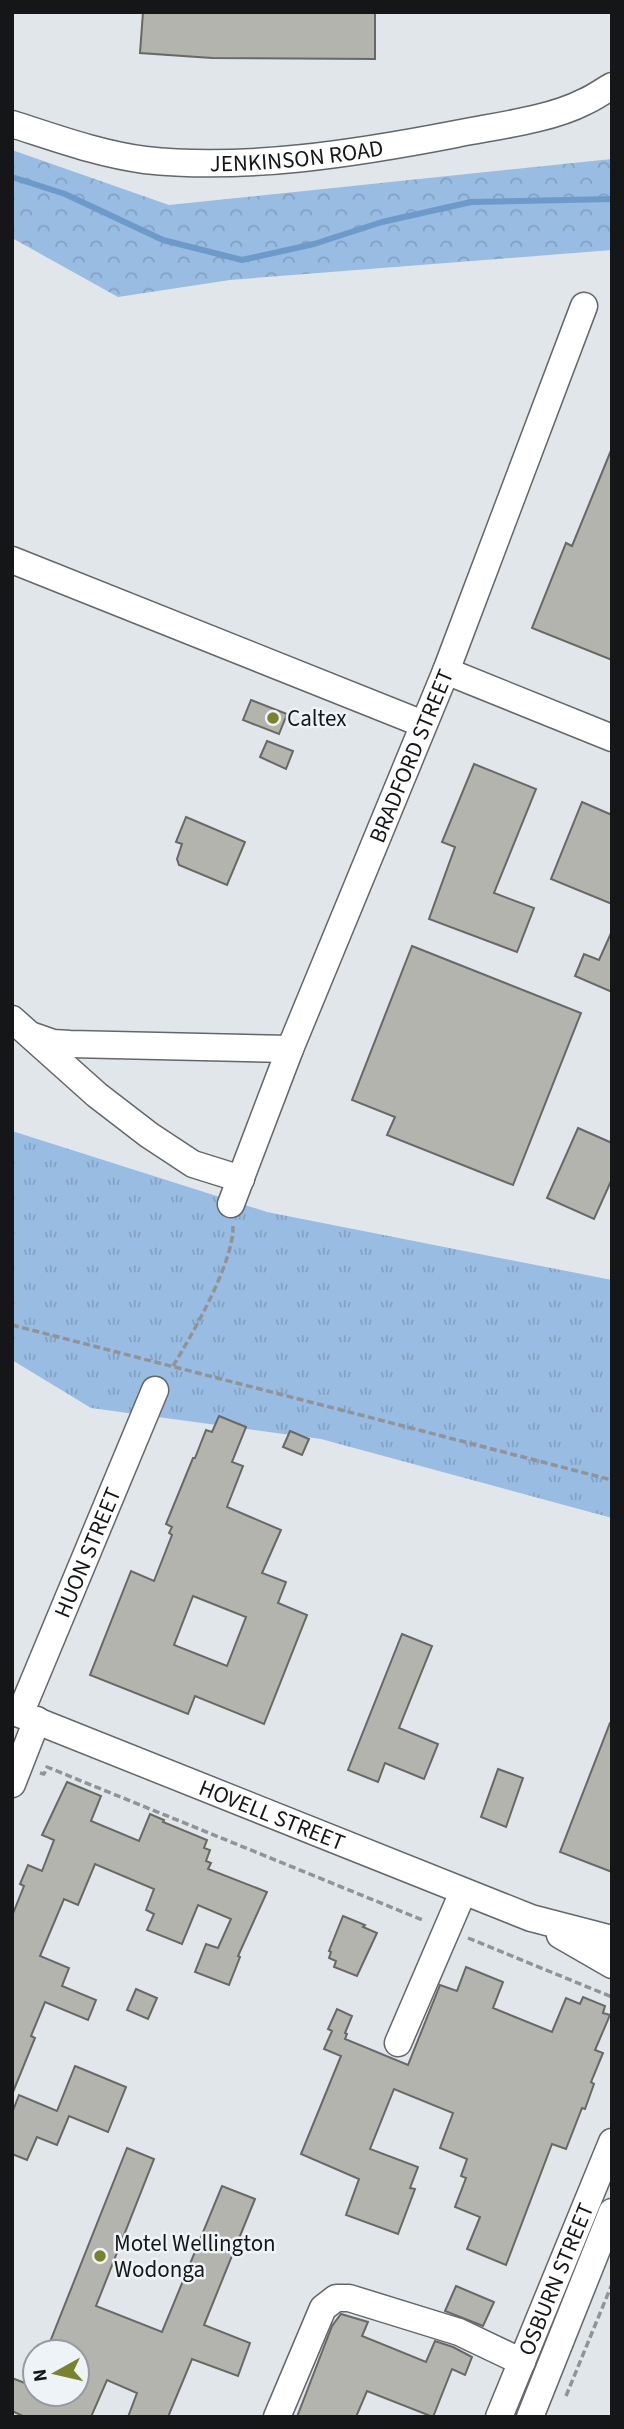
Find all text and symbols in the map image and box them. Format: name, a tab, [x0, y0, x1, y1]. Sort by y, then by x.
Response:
street label: JENKINSON ROAD	[210, 131, 386, 180]
street label: BRADFORD STREET	[360, 664, 462, 848]
place label: Caltex	[287, 702, 347, 735]
marker: Caltex	[265, 710, 281, 726]
street label: HUON STREET	[45, 1482, 129, 1623]
street label: HOVELL STREET	[194, 1771, 350, 1859]
street label: OSBURN STREET	[510, 2198, 602, 2361]
place label: Motel Wellington Wodonga	[114, 2227, 276, 2286]
marker: Motel Wellington Wodonga	[92, 2248, 108, 2264]
north arrow	[21, 2338, 91, 2408]
text: N	[26, 2367, 55, 2383]

